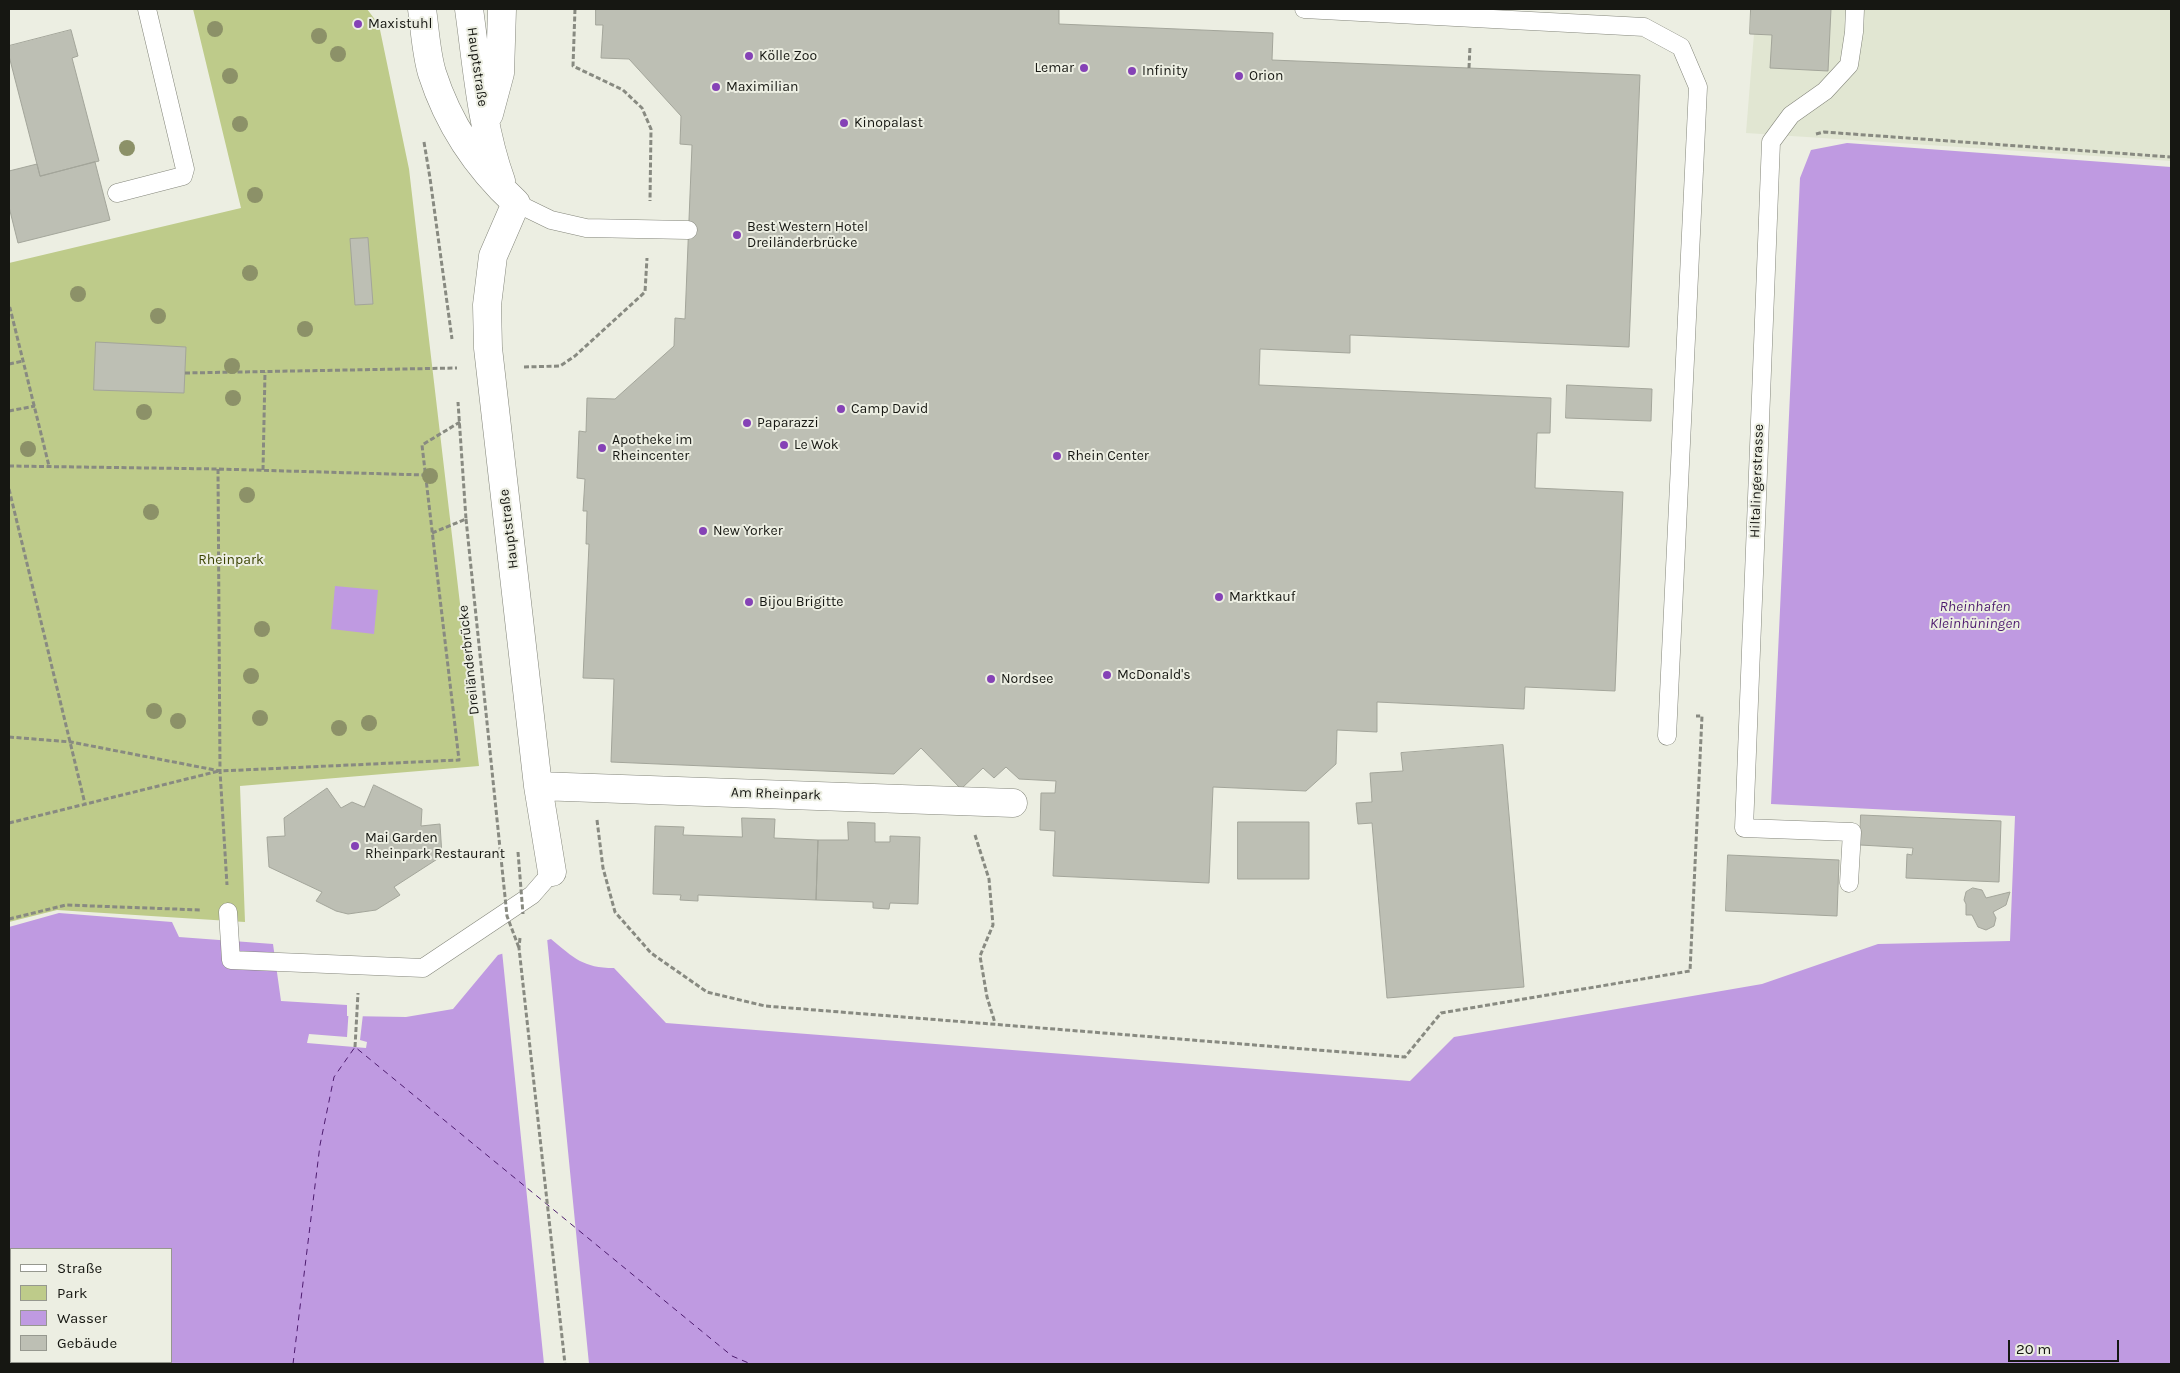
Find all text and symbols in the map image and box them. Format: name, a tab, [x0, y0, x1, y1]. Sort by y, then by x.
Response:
place label: Maxistuhl	[368, 16, 432, 32]
marker: Maxistuhl	[352, 18, 364, 30]
street label: Hauptstraße	[463, 26, 491, 108]
place label: Kölle Zoo	[759, 48, 817, 64]
marker: Kölle Zoo	[743, 50, 755, 62]
place label: Lemar	[1034, 60, 1074, 76]
marker: Lemar	[1078, 62, 1090, 74]
place label: Infinity	[1142, 63, 1188, 79]
marker: Infinity	[1126, 65, 1138, 77]
place label: Orion	[1249, 68, 1283, 84]
marker: Orion	[1233, 70, 1245, 82]
place label: Maximilian	[726, 79, 798, 95]
marker: Maximilian	[710, 81, 722, 93]
place label: Kinopalast	[854, 115, 923, 131]
marker: Kinopalast	[838, 117, 850, 129]
place label: Best Western Hotel Dreiländerbrücke	[747, 219, 868, 252]
marker: Best Western Hotel Dreiländerbrücke	[731, 229, 743, 241]
place label: Camp David	[851, 401, 928, 417]
marker: Camp David	[835, 403, 847, 415]
place label: Paparazzi	[757, 415, 819, 431]
marker: Paparazzi	[741, 417, 753, 429]
street label: Hiltalingerstrasse	[1747, 424, 1767, 538]
place label: Apotheke im Rheincenter	[612, 432, 692, 464]
place label: Le Wok	[794, 437, 839, 453]
marker: Le Wok	[778, 439, 790, 451]
marker: Apotheke im Rheincenter	[596, 442, 608, 454]
place label: Rhein Center	[1067, 448, 1149, 464]
marker: Rhein Center	[1051, 450, 1063, 462]
street label: Hauptstraße	[496, 488, 522, 570]
place label: New Yorker	[713, 523, 783, 539]
marker: New Yorker	[697, 525, 709, 537]
park label: Rheinpark	[198, 552, 264, 568]
place label: Marktkauf	[1229, 589, 1296, 605]
marker: Marktkauf	[1213, 591, 1225, 603]
place label: Bijou Brigitte	[759, 594, 843, 610]
marker: Bijou Brigitte	[743, 596, 755, 608]
water label: Rheinhafen Kleinhüningen	[1930, 598, 2020, 633]
street label: Dreiländerbrücke	[455, 604, 483, 716]
place label: McDonald's	[1117, 667, 1191, 683]
marker: McDonald's	[1101, 669, 1113, 681]
place label: Nordsee	[1001, 671, 1053, 687]
marker: Nordsee	[985, 673, 997, 685]
street label: Am Rheinpark	[731, 784, 821, 804]
place label: Mai Garden Rheinpark Restaurant	[365, 830, 505, 862]
marker: Mai Garden Rheinpark Restaurant	[349, 840, 361, 852]
legend	[10, 1248, 172, 1363]
text: Straße	[57, 1259, 102, 1277]
text: Park	[57, 1284, 87, 1302]
text: Wasser	[57, 1309, 107, 1327]
scale bar	[2010, 1330, 2121, 1362]
text: Gebäude	[57, 1334, 117, 1352]
text: 20 m	[2016, 1340, 2051, 1358]

